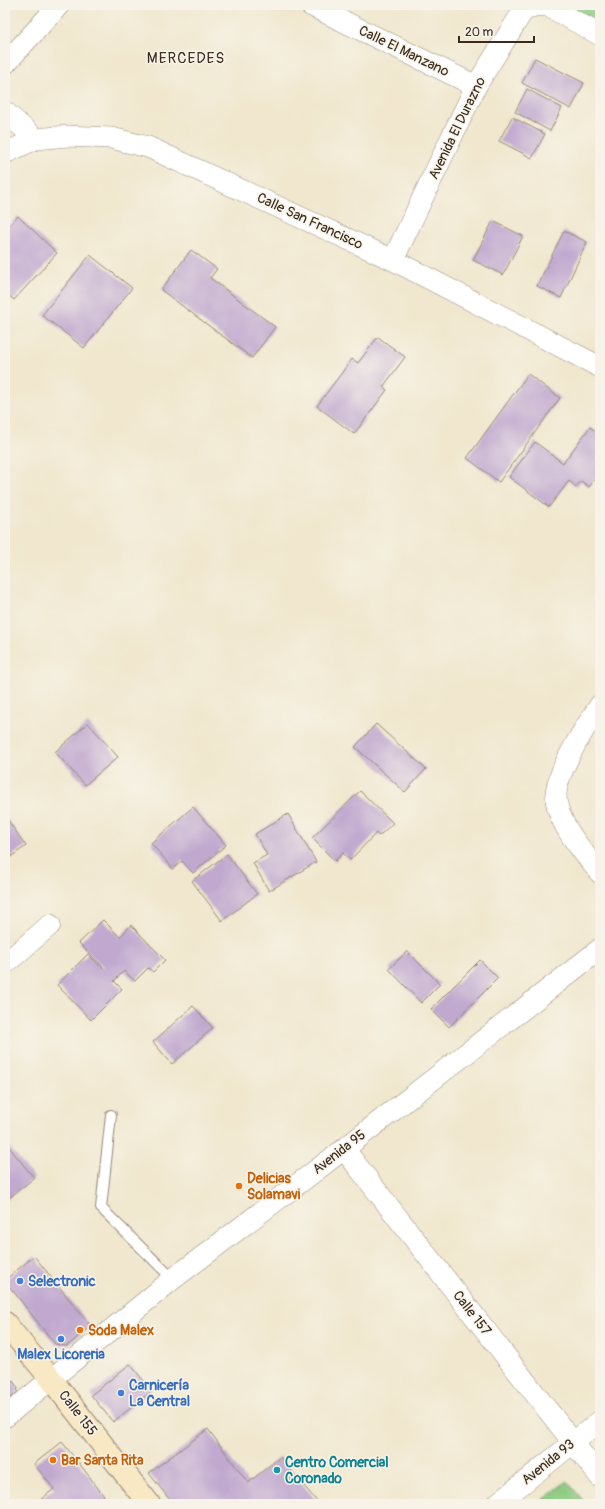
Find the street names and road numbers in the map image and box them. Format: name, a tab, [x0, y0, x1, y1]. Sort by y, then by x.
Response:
street label: Calle El Manzano	[356, 22, 452, 80]
street label: Avenida El Durazno	[425, 74, 489, 182]
street label: Calle San Francisco	[254, 189, 366, 253]
street label: Avenida 95	[309, 1126, 369, 1178]
street label: Calle 157	[449, 1287, 495, 1339]
street label: Calle 155	[55, 1387, 101, 1439]
street label: Avenida 93	[518, 1435, 578, 1488]

